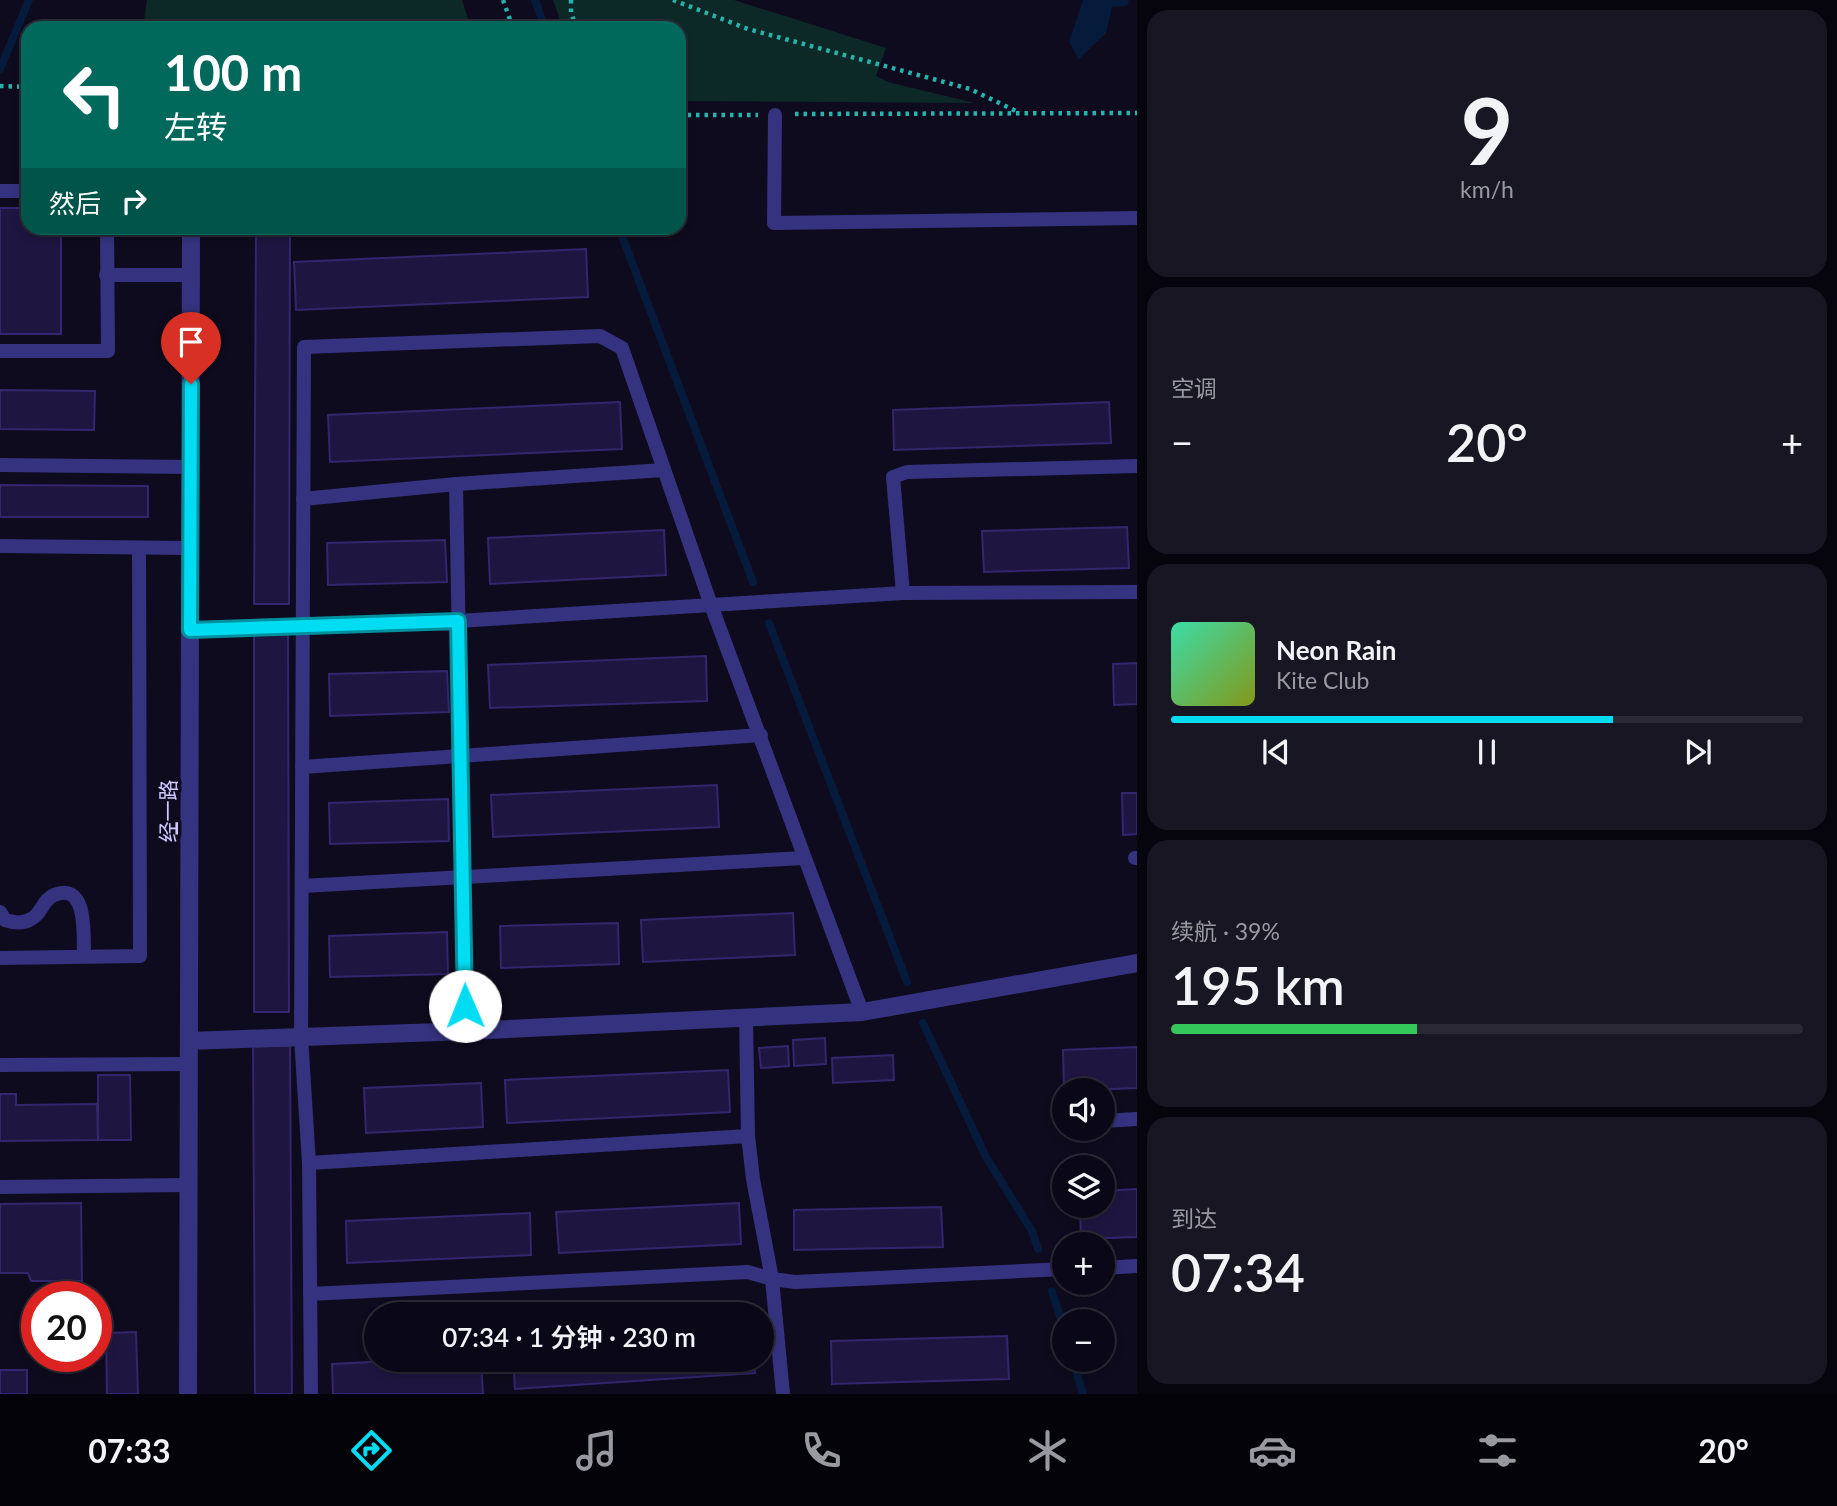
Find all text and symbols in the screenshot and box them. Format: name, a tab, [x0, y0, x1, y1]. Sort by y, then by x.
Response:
text: 100 m	[164, 43, 302, 101]
icon: left	[49, 49, 140, 140]
text: 9	[1461, 75, 1513, 184]
text: 左转	[164, 107, 228, 146]
text: km/h	[1460, 175, 1514, 203]
icon: right	[115, 182, 153, 220]
text: 然后	[49, 187, 101, 219]
pin	[161, 312, 221, 384]
icon: arrive	[172, 323, 210, 361]
text: 空调	[1171, 374, 1217, 402]
text: 20°	[1446, 411, 1528, 473]
text: −	[1171, 419, 1193, 465]
text: +	[1781, 419, 1803, 465]
text: Neon Rain	[1276, 634, 1396, 666]
text: Kite Club	[1276, 666, 1369, 694]
icon: previous	[1257, 733, 1295, 771]
icon: pause	[1468, 733, 1506, 771]
icon: next	[1679, 733, 1717, 771]
street label: 经一路	[155, 780, 180, 843]
text: 续航 · 39%	[1171, 917, 1280, 945]
text: 195 km	[1171, 954, 1345, 1016]
position arrow	[428, 969, 502, 1043]
map controls	[1052, 1078, 1115, 1372]
button: sound	[1052, 1078, 1115, 1141]
button: layers	[1052, 1155, 1115, 1218]
text: 到达	[1171, 1204, 1217, 1232]
button: +	[1052, 1232, 1115, 1295]
text: 07:34	[1171, 1241, 1305, 1303]
speed limit sign: 20	[21, 1281, 112, 1372]
button: −	[1052, 1309, 1115, 1372]
text: 07:34 · 1 分钟 · 230 m	[442, 1321, 696, 1353]
icon: directions	[347, 1426, 396, 1475]
icon: music	[572, 1426, 621, 1475]
icon: phone	[797, 1426, 846, 1475]
icon: climate	[1023, 1426, 1072, 1475]
icon: car	[1248, 1426, 1297, 1475]
icon: filters	[1473, 1426, 1522, 1475]
text: 07:33	[88, 1431, 171, 1470]
text: 20°	[1698, 1431, 1749, 1470]

